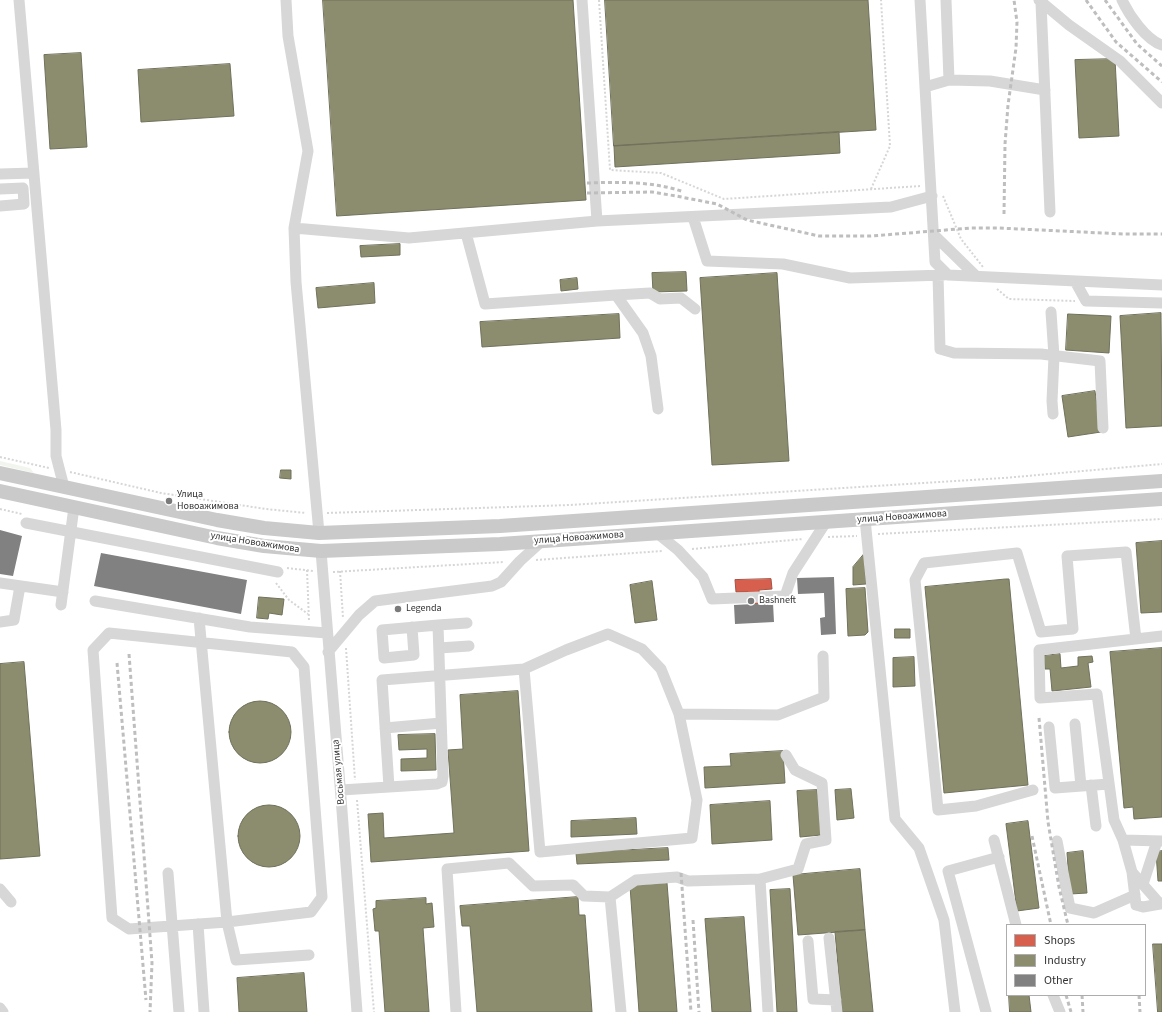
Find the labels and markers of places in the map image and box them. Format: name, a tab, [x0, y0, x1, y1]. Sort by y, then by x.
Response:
place label: Улица Новоажимова	[177, 489, 239, 512]
marker: Улица Новоажимова	[164, 496, 174, 506]
place label: Bashneft	[759, 595, 796, 607]
marker: Bashneft	[746, 596, 756, 606]
place label: Legenda	[406, 603, 442, 615]
marker: Legenda	[393, 604, 403, 614]

